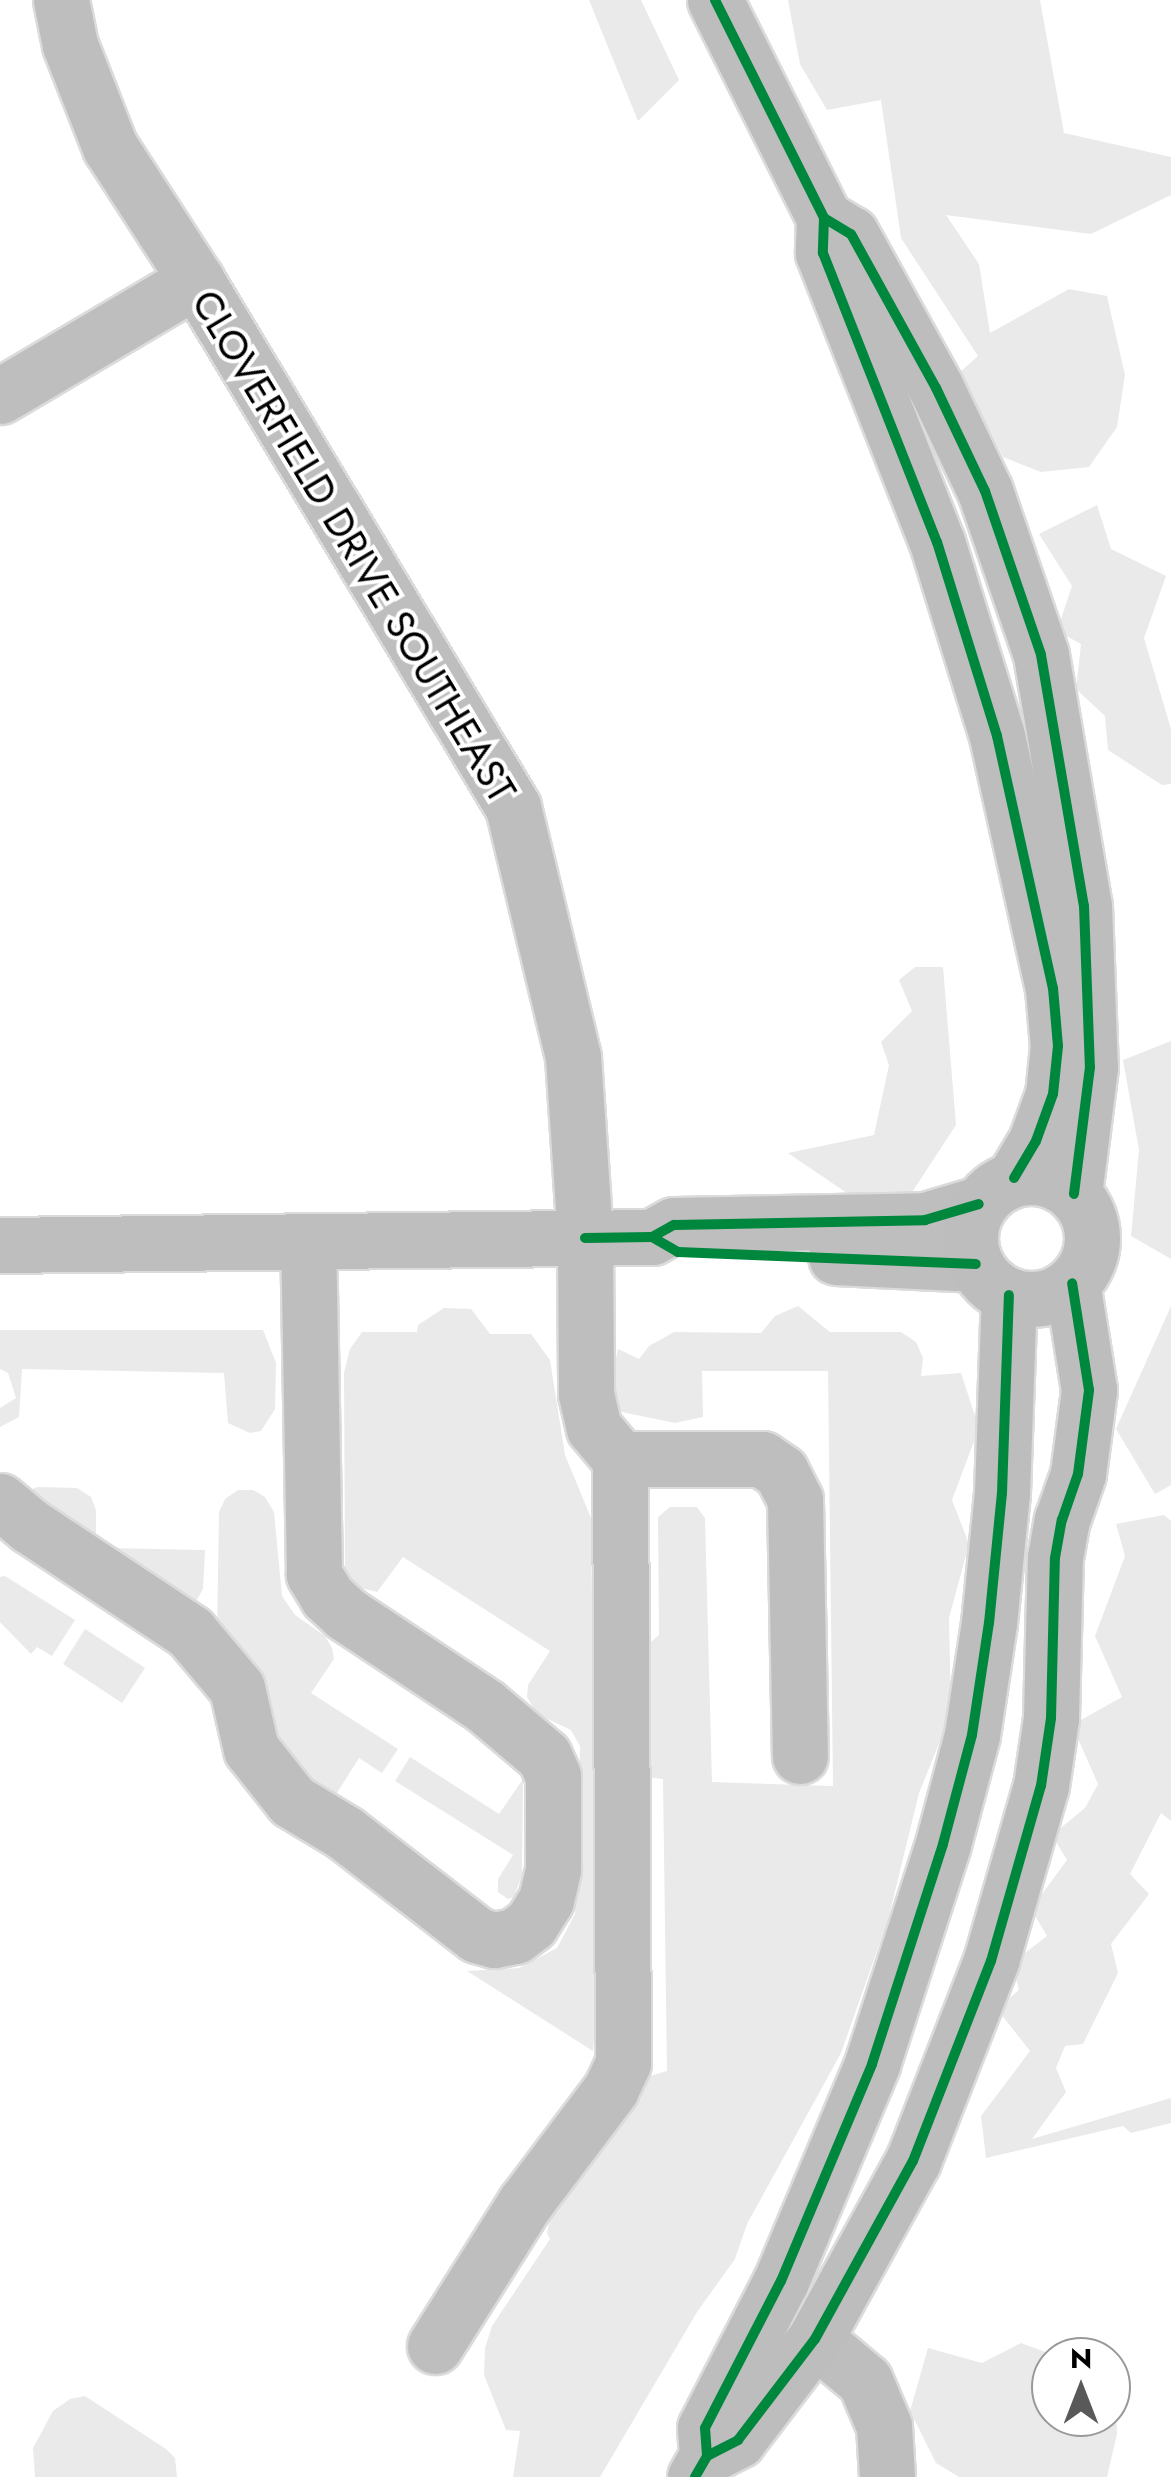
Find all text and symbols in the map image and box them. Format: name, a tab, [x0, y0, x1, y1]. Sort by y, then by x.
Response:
street label: CLOVERFIELD DRIVE SOUTHEAST	[182, 281, 526, 811]
north arrow	[1031, 2337, 1131, 2437]
text: N	[1070, 2338, 1092, 2379]

